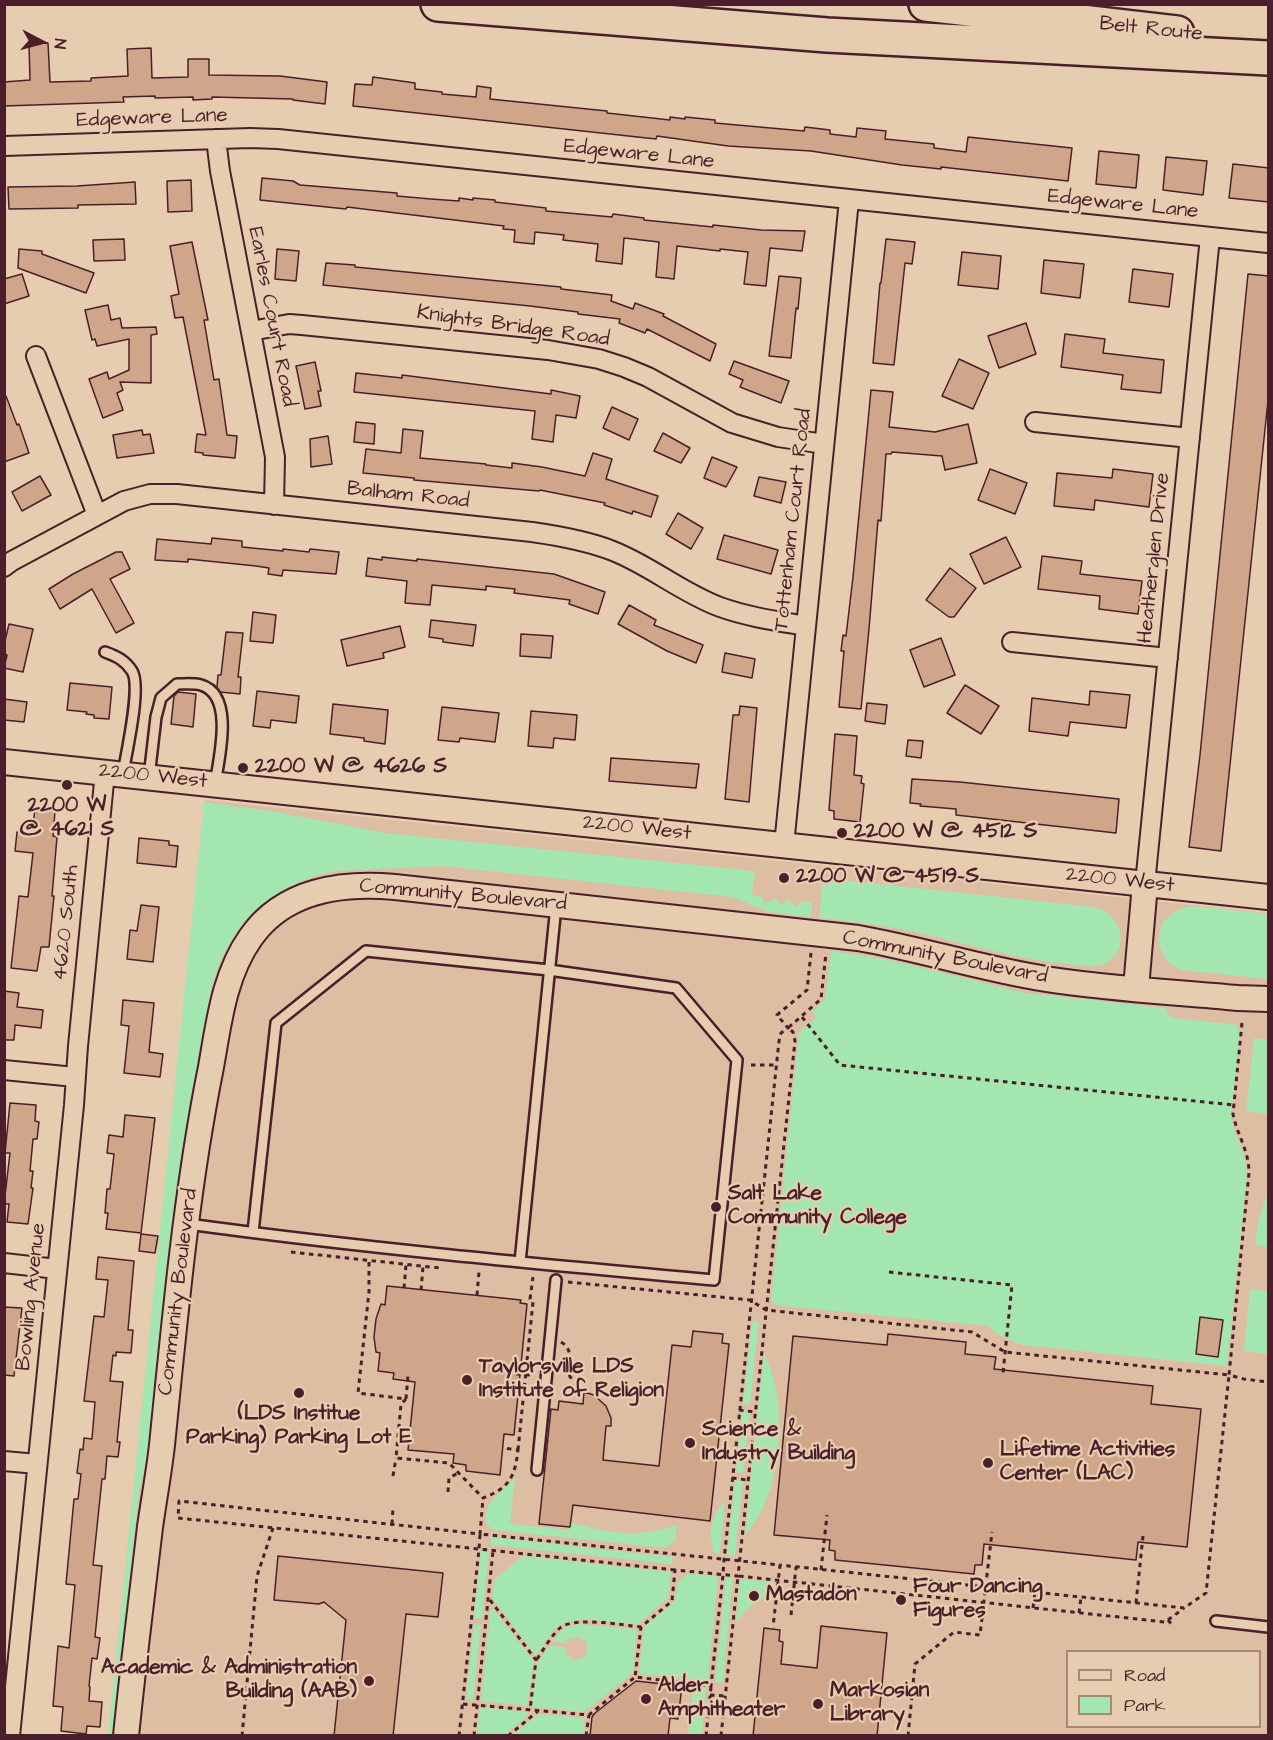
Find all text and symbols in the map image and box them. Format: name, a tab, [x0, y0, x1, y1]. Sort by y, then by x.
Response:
north arrow	[12, 12, 72, 72]
street label: Belt Route	[1098, 12, 1204, 48]
text: N	[48, 38, 71, 50]
street label: Edgeware Lane	[76, 104, 228, 134]
street label: Edgeware Lane	[562, 135, 716, 175]
street label: Edgeware Lane	[1046, 185, 1200, 225]
street label: Earles Court Road	[241, 225, 301, 409]
street label: Knights Bridge Road	[415, 301, 611, 353]
street label: Tottenham Court Road	[770, 407, 818, 633]
street label: Heatherglen Drive	[1133, 471, 1177, 645]
street label: Balham Road	[346, 477, 470, 515]
place label: 2200 W @ 4626 S	[255, 755, 447, 781]
street label: 2200 West	[97, 759, 209, 795]
marker: 2200 W @ 4626 S	[236, 761, 250, 775]
marker: 2200 W @ 4621 S	[60, 778, 74, 792]
place label: 2200 W @ 4621 S	[20, 794, 114, 844]
street label: 2200 West	[581, 811, 693, 847]
place label: 2200 W @ 4512 S	[854, 820, 1037, 846]
marker: 2200 W @ 4512 S	[835, 826, 849, 840]
street label: 2200 West	[1064, 863, 1176, 899]
street label: 4620 South	[48, 864, 86, 982]
place label: 2200 W @ 4519 S	[796, 865, 979, 891]
marker: 2200 W @ 4519 S	[777, 871, 791, 885]
street label: Community Boulevard	[358, 874, 568, 918]
street label: Community Boulevard	[840, 926, 1050, 990]
place label: Salt Lake Community College	[728, 1182, 907, 1232]
street label: Community Boulevard	[154, 1187, 204, 1397]
marker: Salt Lake Community College	[709, 1200, 723, 1214]
street label: Bowling Avenue	[12, 1222, 52, 1372]
place label: Taylorsville LDS Institute of Religion	[479, 1355, 664, 1405]
marker: Taylorsville LDS Institute of Religion	[460, 1373, 474, 1387]
marker: (LDS Institue Parking) Parking Lot E	[292, 1386, 306, 1400]
place label: (LDS Institue Parking) Parking Lot E	[186, 1402, 412, 1452]
place label: Science & Industry Building	[702, 1418, 855, 1468]
marker: Science & Industry Building	[683, 1436, 697, 1450]
place label: Lifetime Activities Center (LAC)	[1000, 1438, 1175, 1488]
marker: Lifetime Activities Center (LAC)	[981, 1456, 995, 1470]
place label: Four Dancing Figures	[913, 1575, 1043, 1625]
place label: Mastadon	[766, 1583, 857, 1609]
marker: Mastadon	[747, 1589, 761, 1603]
marker: Four Dancing Figures	[894, 1593, 908, 1607]
legend	[1066, 1650, 1261, 1728]
place label: Academic & Administration Building (AAB)	[101, 1656, 357, 1706]
text: Road	[1124, 1663, 1165, 1688]
marker: Academic & Administration Building (AAB)	[362, 1674, 376, 1688]
place label: Alder Amphitheater	[658, 1674, 785, 1724]
place label: Markosian Library	[830, 1679, 929, 1729]
marker: Alder Amphitheater	[639, 1692, 653, 1706]
text: Park	[1124, 1693, 1166, 1718]
marker: Markosian Library	[811, 1697, 825, 1711]

